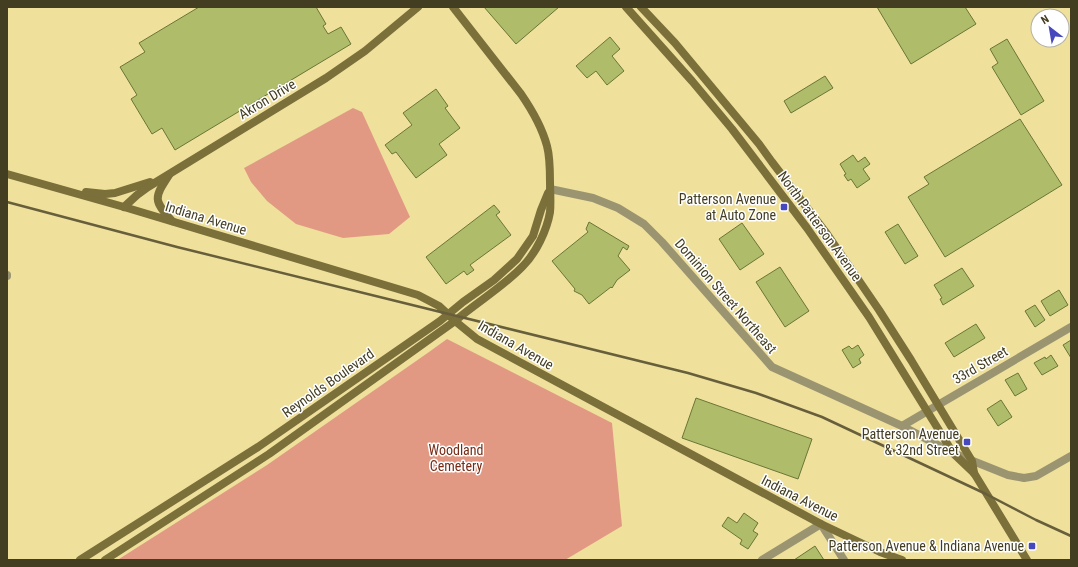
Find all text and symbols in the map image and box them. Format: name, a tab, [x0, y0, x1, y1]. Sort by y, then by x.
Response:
north arrow	[1030, 8, 1070, 48]
text: N	[1039, 12, 1052, 27]
street label: Akron Drive	[236, 76, 299, 122]
street label: North Patterson Avenue	[775, 168, 865, 284]
place label: Patterson Avenue at Auto Zone	[679, 191, 776, 223]
street label: Indiana Avenue	[163, 198, 249, 238]
marker: Patterson Avenue at Auto Zone	[779, 202, 789, 212]
street label: Dominion Street Northeast	[672, 235, 780, 357]
street label: Indiana Avenue	[476, 317, 557, 373]
street label: 33rd Street	[950, 343, 1010, 387]
street label: Reynolds Boulevard	[279, 345, 377, 421]
place label: Patterson Avenue & 32nd Street	[862, 426, 959, 458]
marker: Patterson Avenue & 32nd Street	[962, 437, 972, 447]
park label: Woodland Cemetery	[428, 442, 484, 474]
street label: Indiana Avenue	[759, 472, 842, 524]
place label: Patterson Avenue & Indiana Avenue	[829, 538, 1024, 554]
marker: Patterson Avenue & Indiana Avenue	[1027, 541, 1037, 551]

